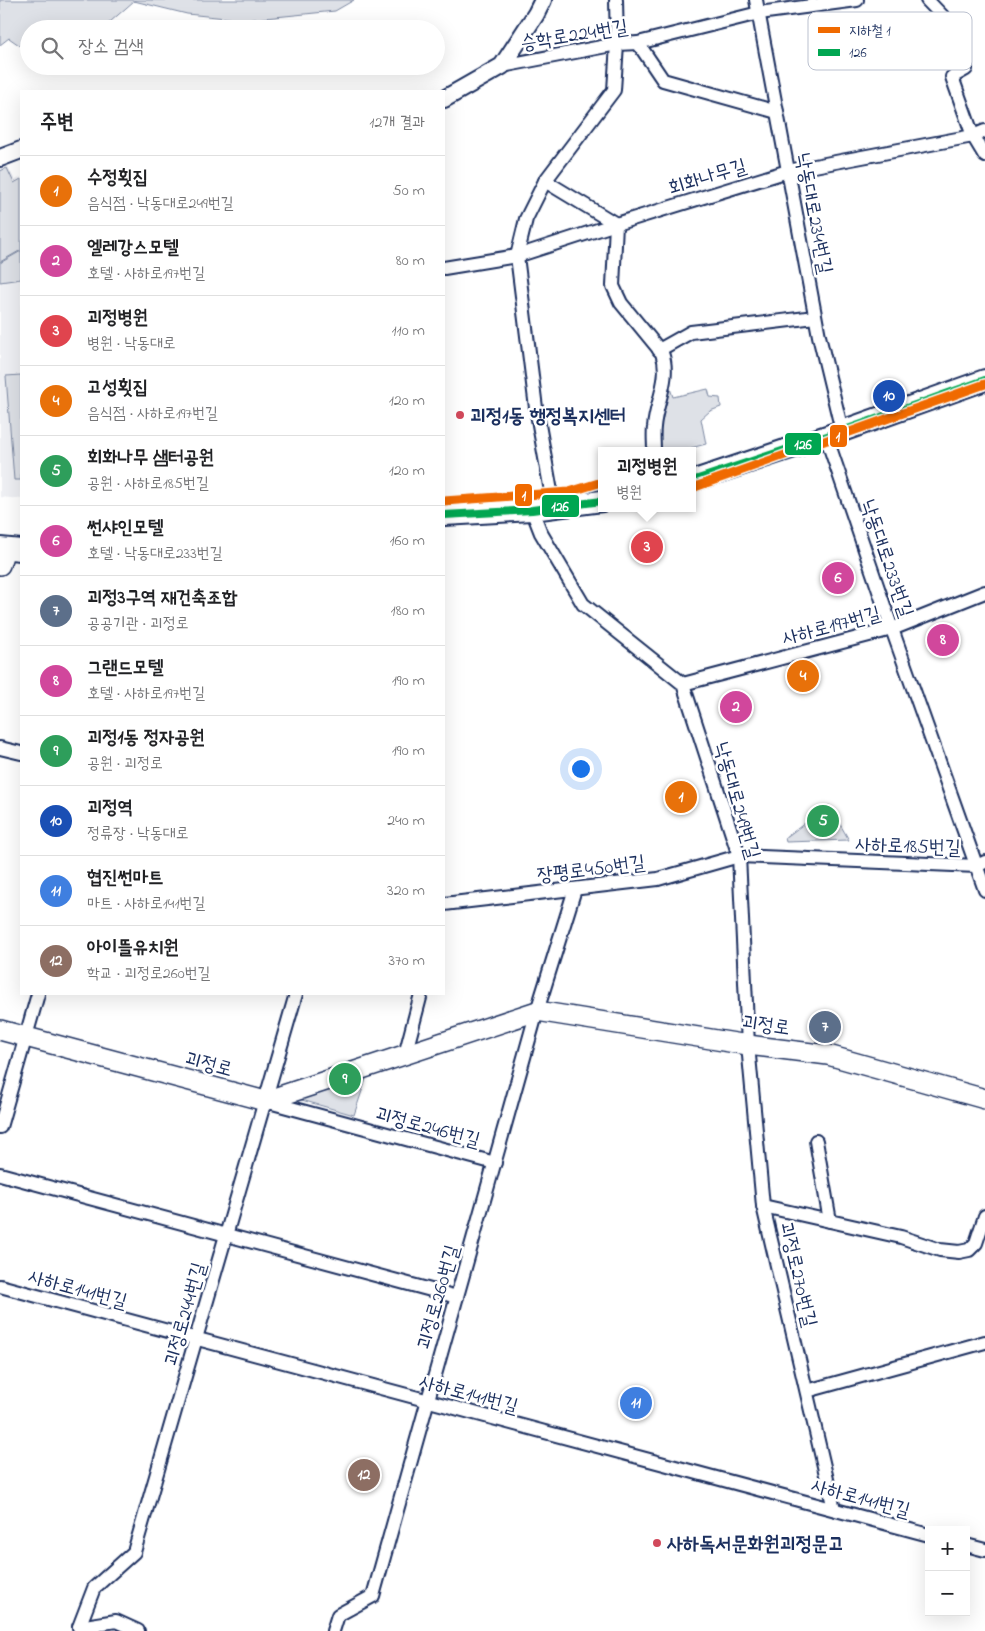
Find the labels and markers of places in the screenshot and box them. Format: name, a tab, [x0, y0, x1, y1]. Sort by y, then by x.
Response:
pin: 10	[873, 377, 905, 415]
place label: 괴정1동 행정복지센터	[470, 403, 626, 432]
marker: 괴정1동 행정복지센터	[454, 409, 466, 421]
pin: 3	[631, 528, 663, 566]
pin: 6	[822, 559, 854, 597]
pin: 8	[927, 621, 959, 659]
pin: 4	[787, 657, 819, 695]
pin: 2	[720, 688, 752, 726]
pin: 1	[665, 778, 697, 816]
pin: 5	[807, 802, 839, 840]
pin: 7	[809, 1008, 841, 1046]
pin: 9	[329, 1060, 361, 1098]
pin: 11	[620, 1384, 652, 1422]
pin: 12	[348, 1456, 380, 1494]
place label: 사하독서문화원괴정문고	[666, 1531, 844, 1560]
marker: 사하독서문화원괴정문고	[651, 1537, 663, 1549]

